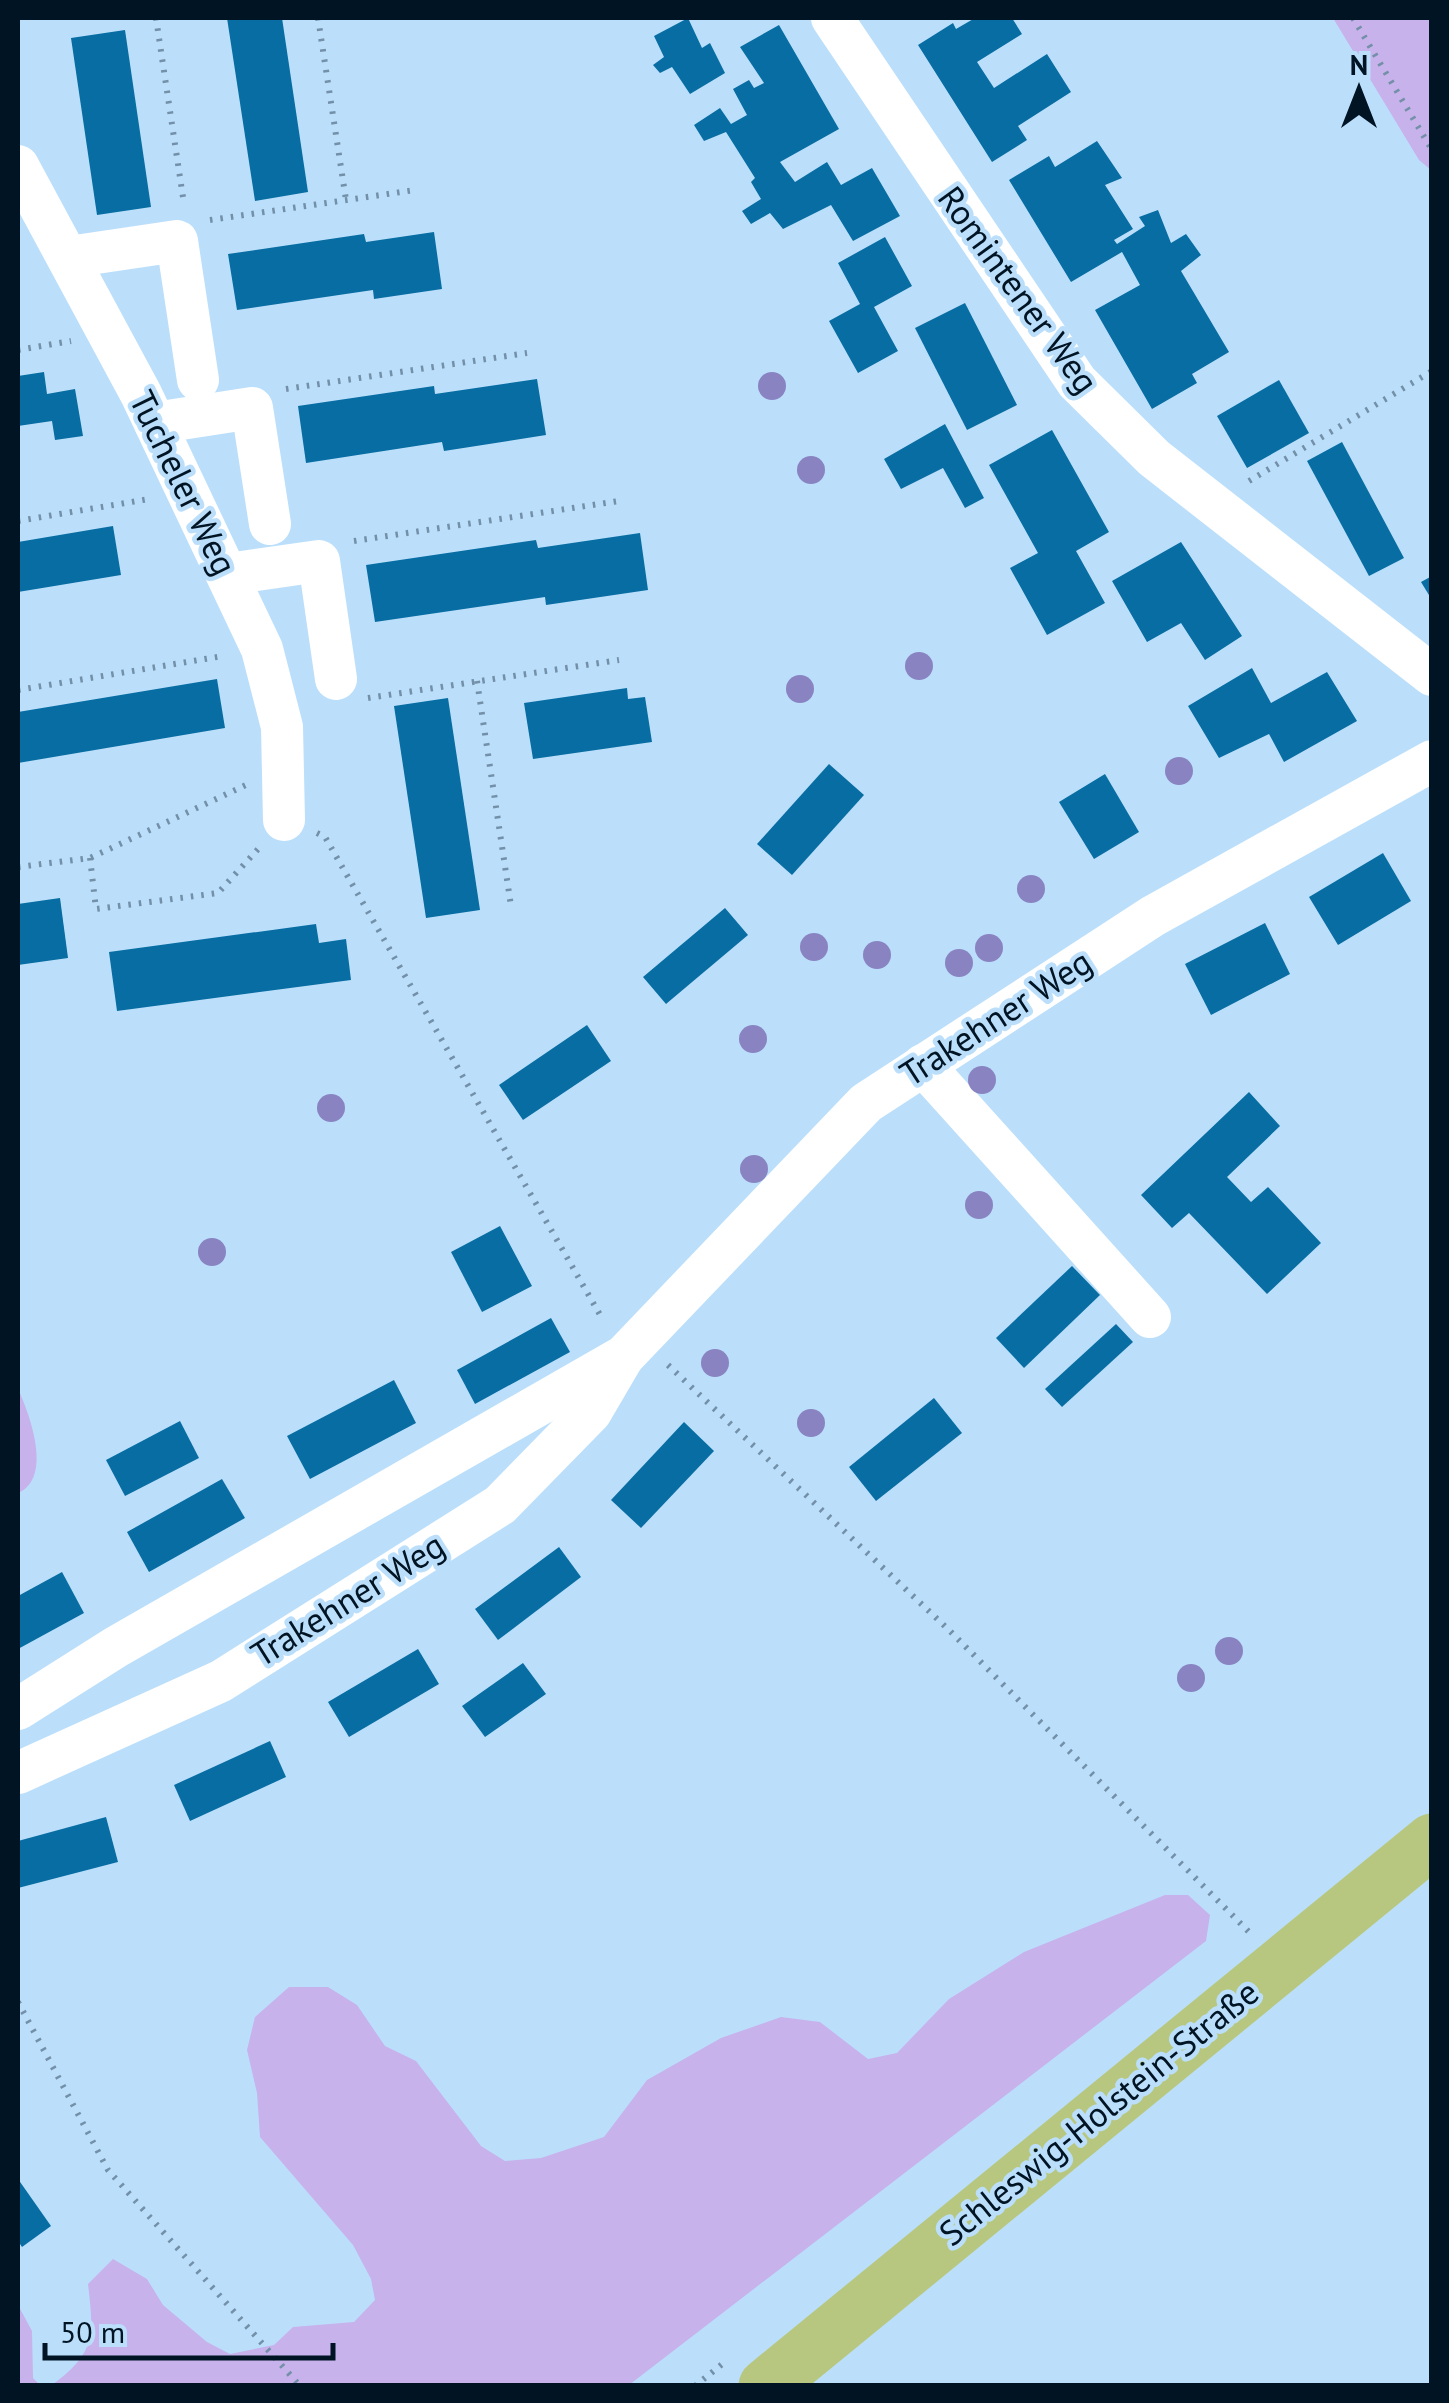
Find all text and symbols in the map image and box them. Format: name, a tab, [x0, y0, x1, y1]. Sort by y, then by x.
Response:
north arrow	[1309, 40, 1409, 140]
text: N	[1350, 46, 1368, 83]
street label: Romintener Weg	[928, 177, 1110, 402]
street label: Tucheler Weg	[119, 383, 248, 582]
street label: Trakehner Weg	[891, 938, 1100, 1096]
street label: Trakehner Weg	[242, 1521, 453, 1677]
street label: Schleswig-Holstein-Straße	[929, 1969, 1268, 2256]
scale bar	[45, 2298, 332, 2360]
text: 50 m	[60, 2312, 125, 2351]

